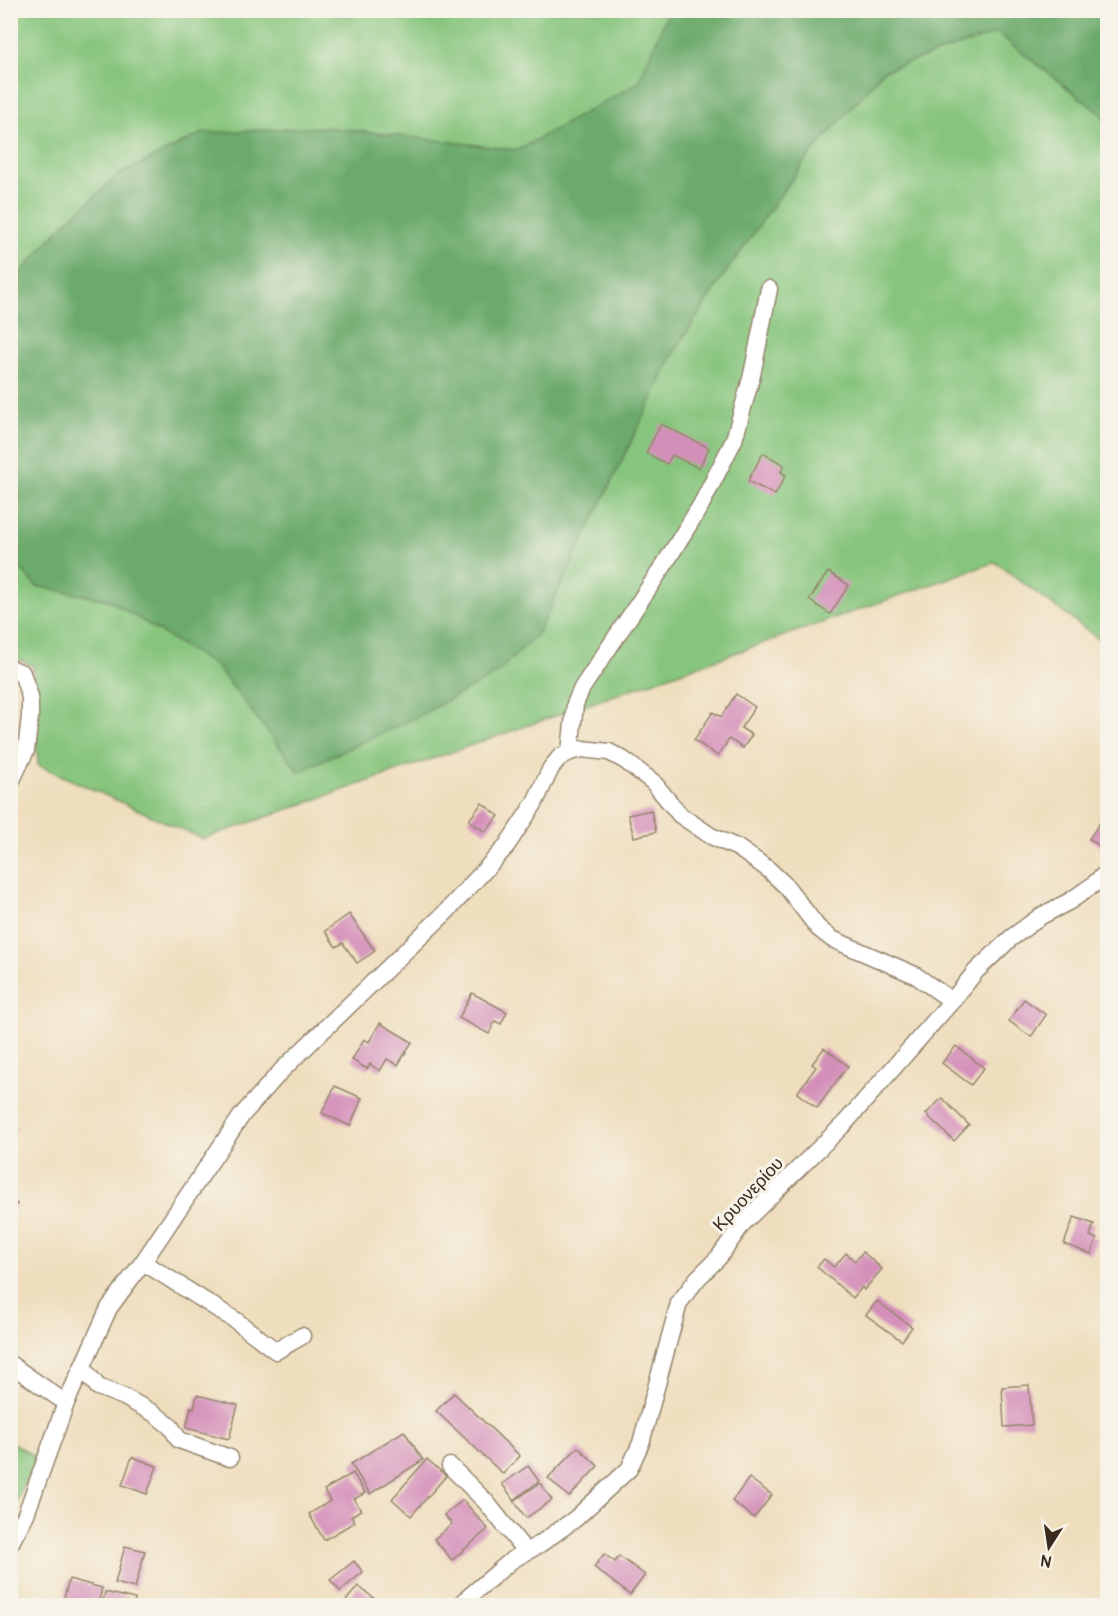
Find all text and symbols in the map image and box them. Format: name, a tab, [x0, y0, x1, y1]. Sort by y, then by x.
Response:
street label: Κρυονερίου	[708, 1152, 789, 1236]
north arrow	[1019, 1517, 1079, 1577]
text: N	[1039, 1550, 1053, 1572]

